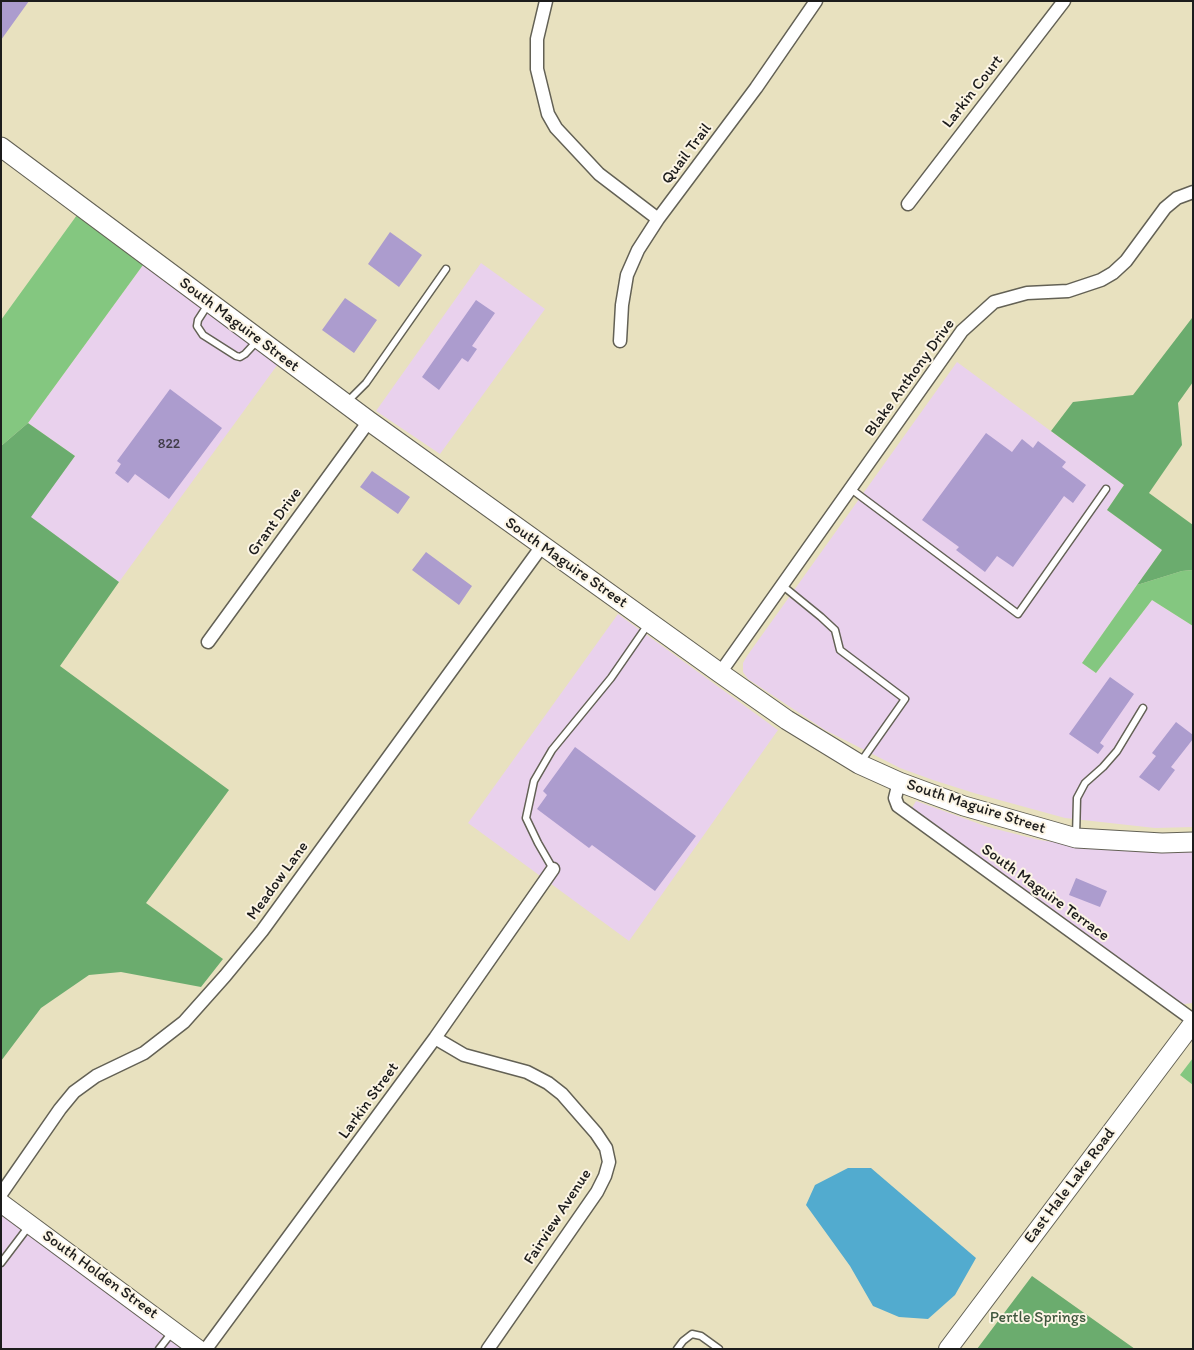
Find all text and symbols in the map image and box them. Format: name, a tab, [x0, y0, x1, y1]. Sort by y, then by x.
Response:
street label: Larkin Court	[939, 52, 1007, 132]
street label: Quail Trail	[658, 120, 716, 188]
street label: South Maguire Street	[175, 274, 303, 376]
street label: Blake Anthony Drive	[861, 315, 959, 441]
house number: 822	[158, 436, 180, 452]
street label: Grant Drive	[244, 484, 306, 560]
street label: South Maguire Street	[501, 513, 631, 613]
street label: South Maguire Street	[904, 775, 1048, 839]
street label: Meadow Lane	[243, 838, 313, 924]
street label: South Maguire Terrace	[977, 840, 1113, 946]
street label: Larkin Street	[335, 1059, 403, 1143]
street label: East Hale Lake Road	[1020, 1125, 1120, 1247]
street label: Fairview Avenue	[520, 1166, 596, 1268]
street label: South Holden Street	[38, 1226, 162, 1324]
park label: Pertle Springs	[990, 1308, 1086, 1328]

